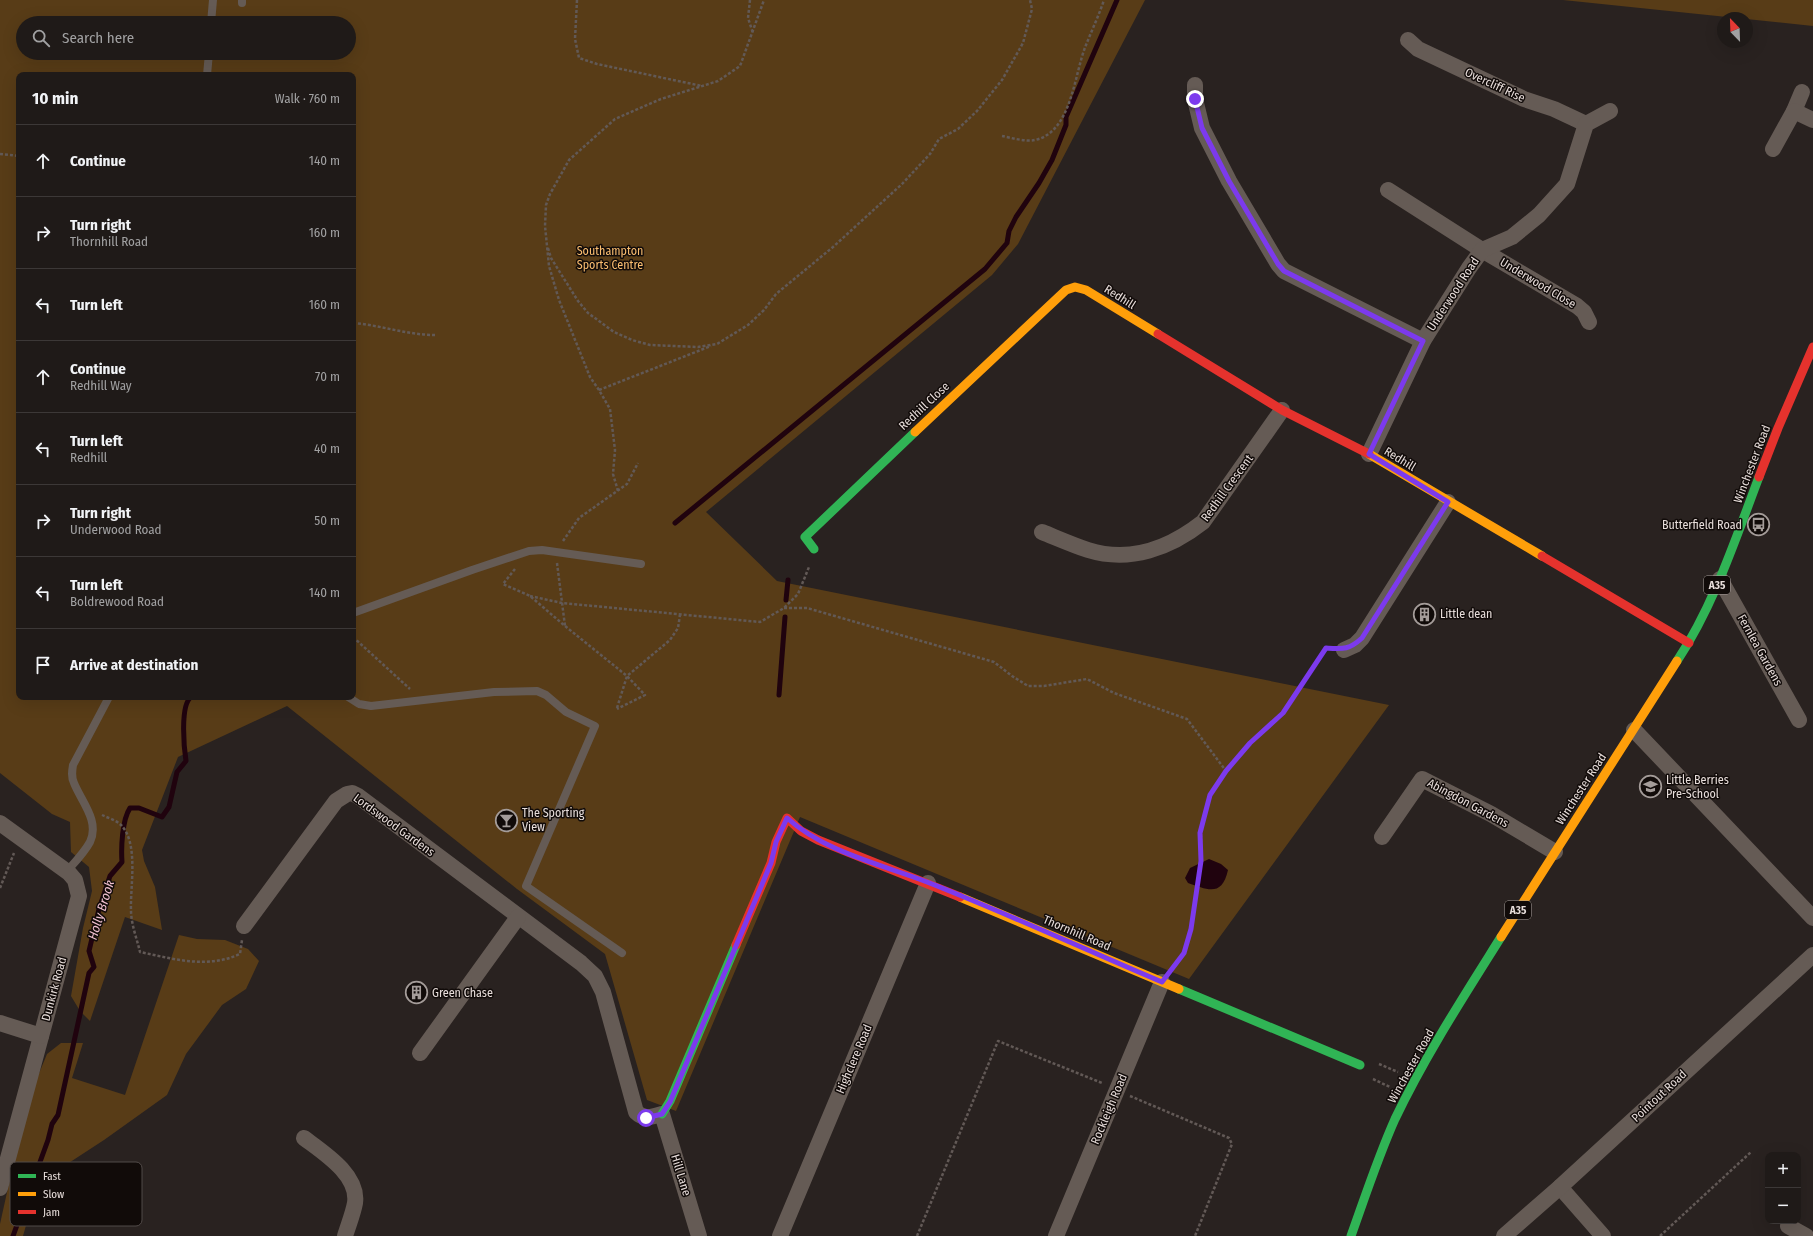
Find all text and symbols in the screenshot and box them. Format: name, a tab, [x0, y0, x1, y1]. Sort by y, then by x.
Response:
north arrow	[1717, 12, 1753, 48]
search box	[16, 16, 356, 60]
icon: search	[30, 27, 52, 49]
text: Search here	[62, 29, 134, 47]
street label: Overcliff Rise	[1463, 65, 1527, 105]
text: 10 min	[32, 88, 78, 109]
route end	[1186, 90, 1204, 108]
text: Walk · 760 m	[275, 91, 340, 106]
icon: ahead	[32, 150, 54, 172]
text: Continue	[70, 152, 126, 170]
text: 140 m	[309, 153, 340, 168]
text: Turn right	[70, 216, 131, 234]
icon: right	[32, 222, 54, 244]
text: 160 m	[309, 225, 340, 240]
text: Thornhill Road	[70, 234, 148, 249]
park label: Southampton Sports Centre	[577, 244, 643, 272]
street label: Underwood Road	[1424, 255, 1482, 333]
street label: Underwood Close	[1497, 255, 1579, 311]
street label: Redhill	[1102, 282, 1138, 312]
icon: left	[32, 294, 54, 316]
text: Turn left	[70, 296, 123, 314]
text: 160 m	[309, 297, 340, 312]
text: Continue	[70, 360, 126, 378]
icon: ahead	[32, 366, 54, 388]
text: 70 m	[315, 369, 340, 384]
text: Redhill Way	[70, 378, 132, 393]
street label: Redhill Close	[896, 379, 952, 433]
street label: Winchester Road	[1731, 423, 1773, 505]
text: Turn left	[70, 432, 123, 450]
icon: left	[32, 438, 54, 460]
text: 40 m	[314, 441, 340, 456]
street label: Redhill	[1382, 444, 1418, 474]
text: Redhill	[70, 450, 107, 465]
street label: Redhill Crescent	[1198, 452, 1256, 524]
text: Turn right	[70, 504, 131, 522]
icon: right	[32, 510, 54, 532]
bus stop icon: Butterfield Road	[1745, 512, 1771, 538]
text: 50 m	[314, 513, 340, 528]
place label: Butterfield Road	[1662, 518, 1742, 532]
text: Underwood Road	[70, 522, 162, 537]
text: Turn left	[70, 576, 123, 594]
road number: A35	[1704, 576, 1730, 594]
icon: left	[32, 582, 54, 604]
text: 140 m	[309, 585, 340, 600]
text: Boldrewood Road	[70, 594, 164, 609]
building icon: Little dean	[1411, 601, 1437, 627]
place label: Little dean	[1440, 607, 1492, 621]
street label: Fernlea Gardens	[1735, 612, 1785, 688]
icon: arrive	[32, 654, 54, 676]
text: Arrive at destination	[70, 656, 198, 674]
street label: Winchester Road	[1553, 751, 1609, 827]
place label: Little Berries Pre-School	[1666, 773, 1729, 801]
school or university icon: Little Berries Pre-School	[1637, 774, 1663, 800]
street label: Abingdon Gardens	[1425, 776, 1511, 830]
street label: Lordswood Gardens	[351, 791, 437, 859]
place label: The Sporting View	[522, 806, 585, 834]
bar icon: The Sporting View	[493, 807, 519, 833]
water label: Holly Brook	[85, 878, 117, 942]
road number: A35	[1505, 901, 1531, 919]
street label: Thornhill Road	[1041, 912, 1113, 954]
street label: Dunkirk Road	[39, 955, 69, 1023]
building icon: Green Chase	[403, 980, 429, 1006]
place label: Green Chase	[432, 986, 493, 1000]
street label: Highclere Road	[833, 1022, 875, 1096]
street label: Winchester Road	[1385, 1027, 1437, 1105]
street label: Pointout Road	[1629, 1067, 1689, 1125]
street label: Rockleigh Road	[1088, 1072, 1130, 1146]
route start	[637, 1109, 655, 1127]
street label: Hill Lane	[668, 1152, 694, 1198]
map controls	[1765, 1152, 1801, 1224]
button: +	[1765, 1152, 1801, 1188]
legend	[10, 1162, 142, 1226]
text: Fast	[43, 1170, 61, 1183]
text: Slow	[43, 1188, 64, 1201]
button: −	[1765, 1188, 1801, 1224]
text: Jam	[43, 1206, 60, 1219]

